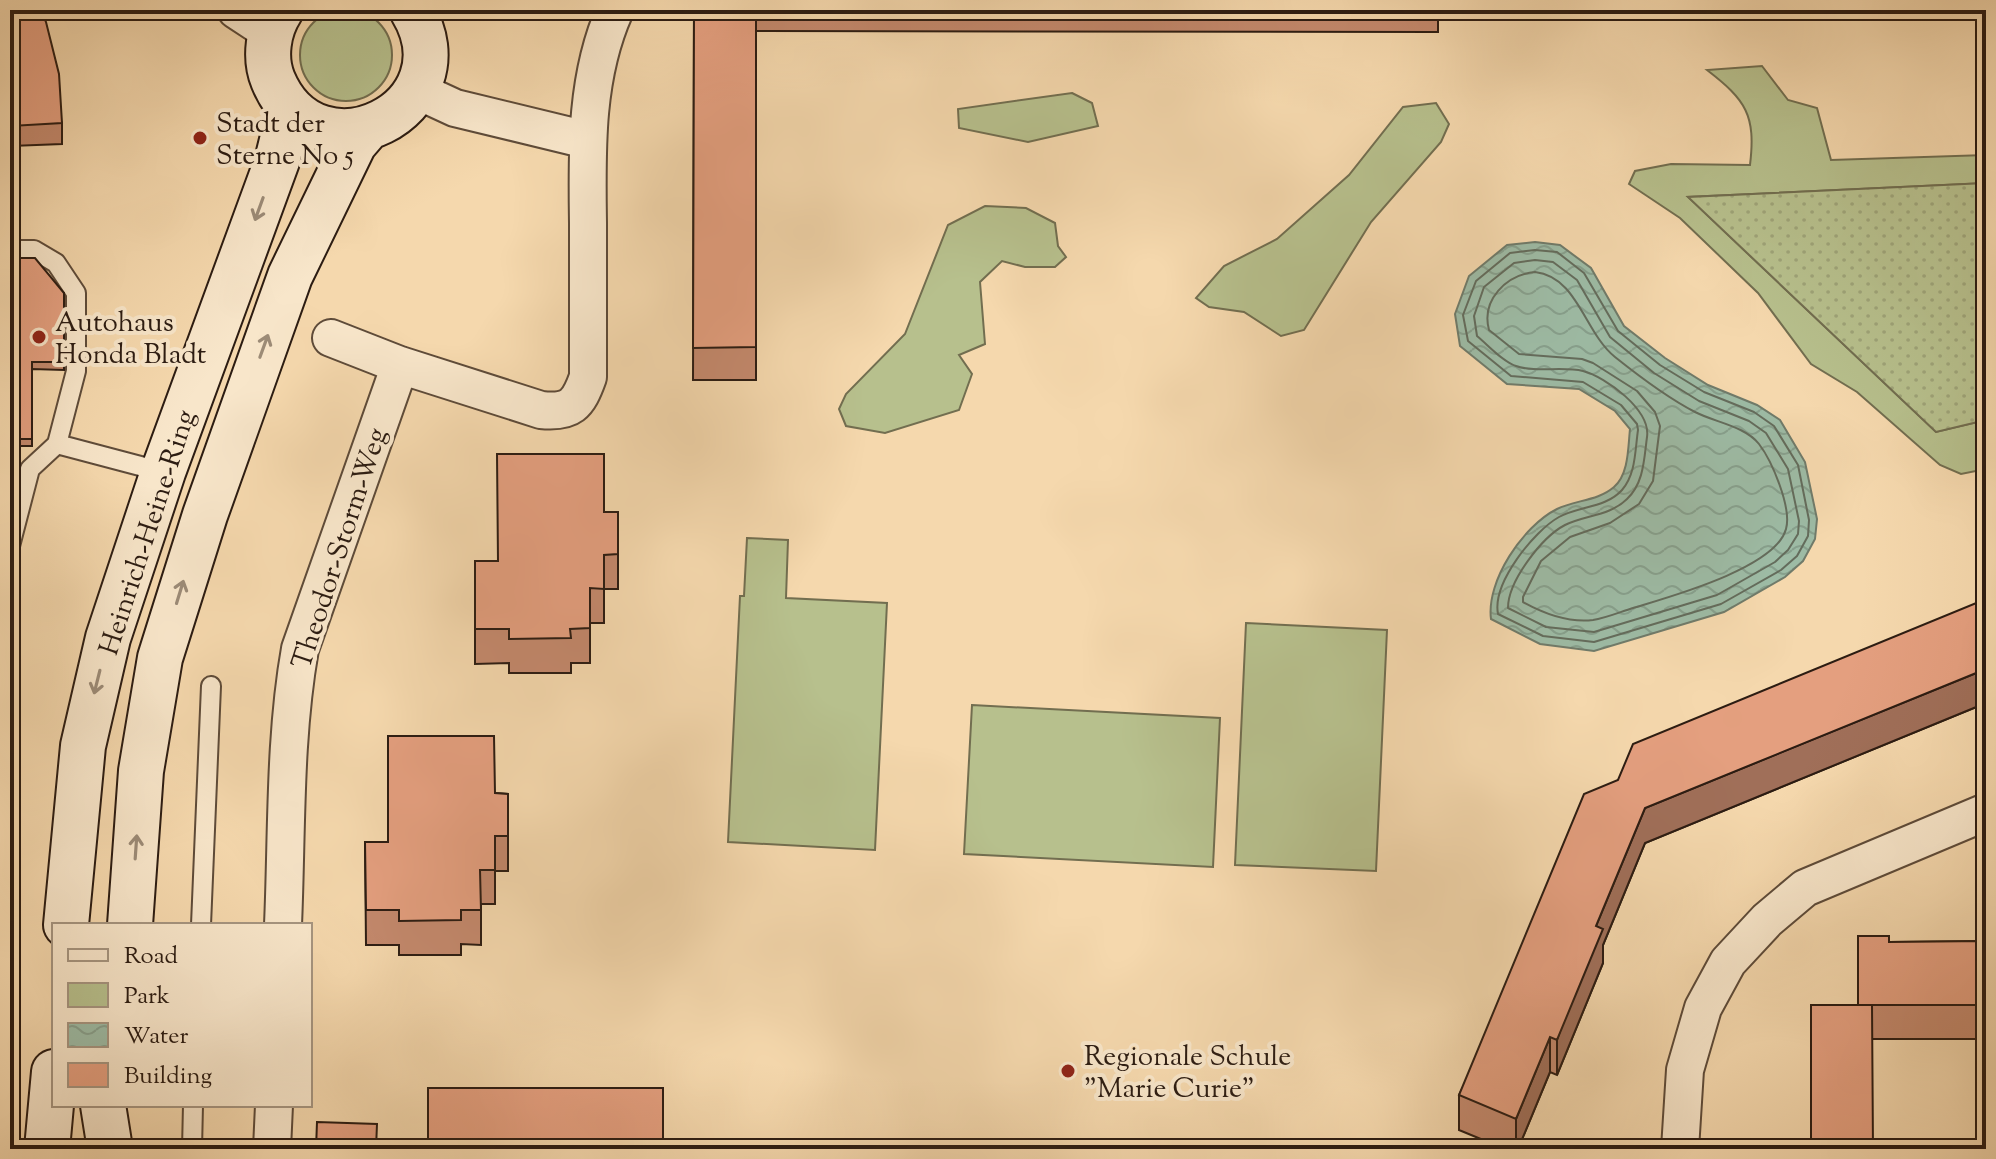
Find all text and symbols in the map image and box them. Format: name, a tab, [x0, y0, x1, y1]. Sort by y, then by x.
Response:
place label: Stadt der Sterne No 5	[216, 105, 354, 177]
marker: Stadt der Sterne No 5	[191, 129, 209, 147]
one-way arrow	[251, 196, 265, 221]
place label: Autohaus Honda Bladt	[55, 304, 207, 376]
marker: Autohaus Honda Bladt	[30, 328, 48, 346]
one-way arrow	[258, 334, 272, 359]
street label: Heinrich-Heine-Ring	[90, 405, 207, 661]
street label: Theodor-Storm-Weg	[283, 423, 399, 675]
one-way arrow	[174, 580, 188, 605]
one-way arrow	[89, 668, 104, 694]
one-way arrow	[129, 834, 144, 861]
legend	[52, 923, 312, 1107]
text: Road	[124, 940, 178, 974]
text: Park	[124, 980, 170, 1014]
text: Water	[124, 1020, 188, 1054]
place label: Regionale Schule "Marie Curie"	[1084, 1038, 1291, 1110]
text: Building	[124, 1060, 213, 1094]
marker: Regionale Schule "Marie Curie"	[1059, 1062, 1077, 1080]

